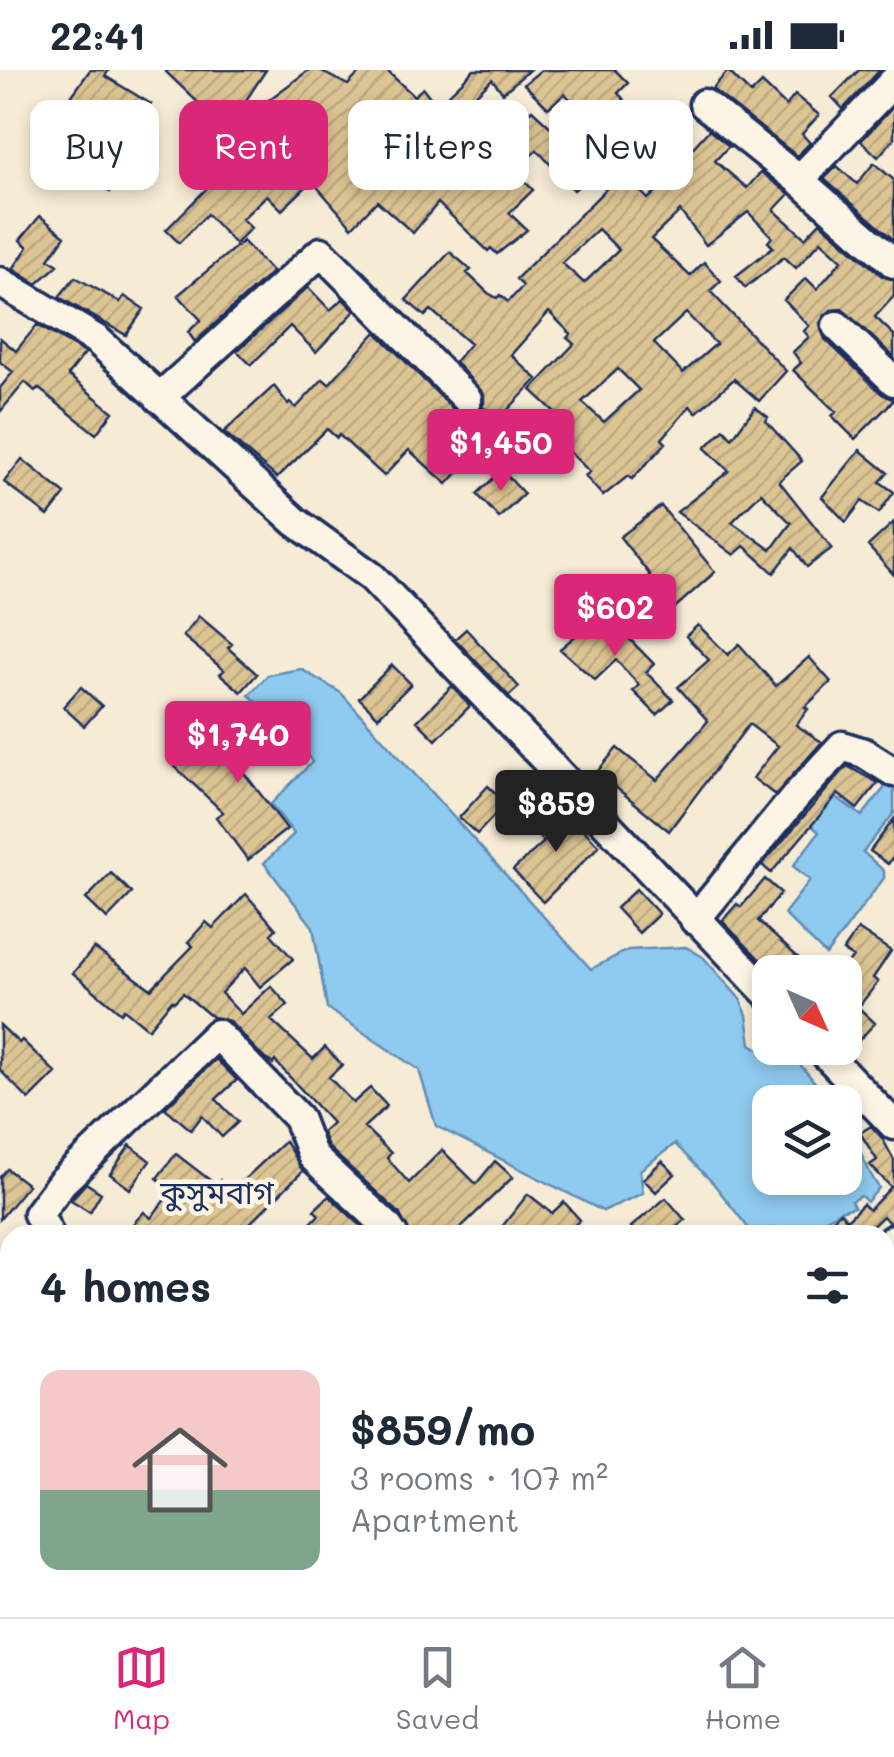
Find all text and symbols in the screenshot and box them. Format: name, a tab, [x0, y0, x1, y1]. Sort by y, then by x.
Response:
text: 22:41	[50, 10, 145, 60]
chip: Buy	[30, 100, 159, 190]
chip: Rent	[179, 100, 328, 190]
chip: Filters	[348, 100, 529, 190]
chip: New	[549, 100, 693, 190]
pin: $1,450	[420, 409, 582, 494]
text: $1,450	[449, 420, 553, 462]
pin: $602	[556, 574, 674, 659]
text: $602	[576, 585, 654, 627]
pin: $1,740	[157, 701, 319, 786]
text: $1,740	[187, 712, 289, 754]
pin: $859	[497, 770, 615, 855]
text: $859	[517, 781, 595, 823]
north arrow	[752, 955, 862, 1065]
map controls	[752, 955, 862, 1195]
button: layers	[752, 1085, 862, 1195]
district label: কুসুমবাগ	[159, 1170, 274, 1212]
text: 4 homes	[40, 1258, 211, 1313]
icon: filters	[800, 1258, 855, 1313]
text: $859/mo	[350, 1401, 535, 1456]
icon: home	[120, 1410, 240, 1530]
text: 3 rooms · 107 m²	[350, 1456, 608, 1498]
text: Apartment	[350, 1498, 519, 1540]
tab: Map	[113, 1640, 170, 1736]
tab: Saved	[396, 1640, 479, 1736]
tab: Home	[705, 1640, 781, 1736]

